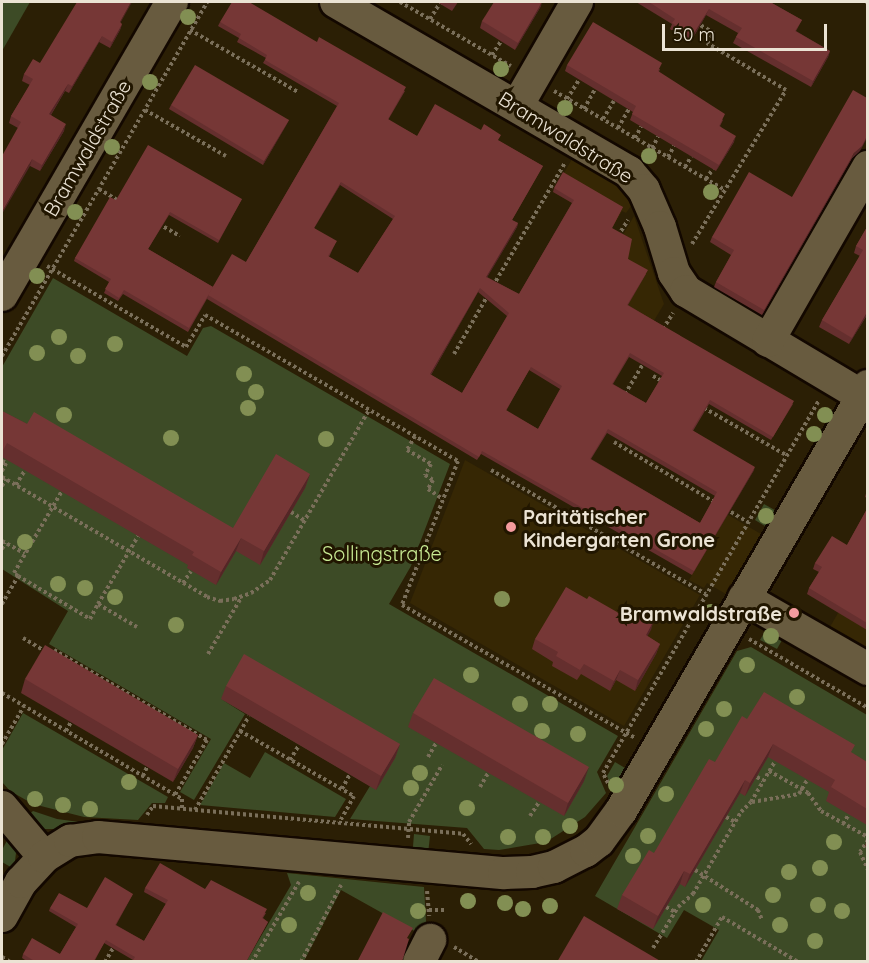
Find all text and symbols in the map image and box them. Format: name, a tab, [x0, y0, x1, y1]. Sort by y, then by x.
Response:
scale bar	[665, 12, 830, 50]
text: 50 m	[673, 23, 715, 46]
street label: Bramwaldstraße	[38, 75, 136, 221]
street label: Bramwaldstraße	[494, 86, 638, 188]
place label: Paritätischer Kindergarten Grone	[523, 504, 715, 551]
marker: Paritätischer Kindergarten Grone	[504, 520, 518, 534]
park label: Sollingstraße	[322, 541, 442, 565]
place label: Bramwaldstraße	[620, 601, 782, 625]
marker: Bramwaldstraße	[787, 606, 801, 620]

